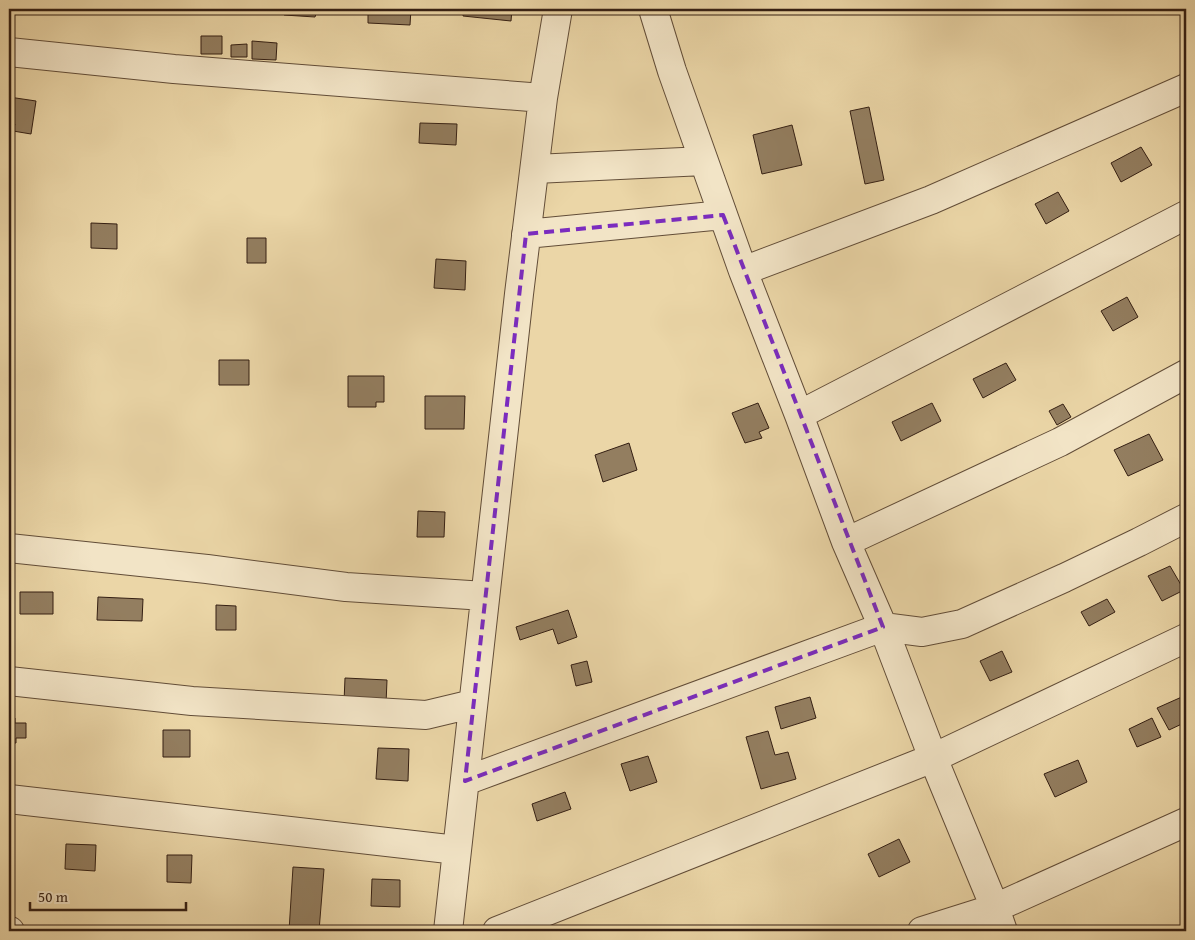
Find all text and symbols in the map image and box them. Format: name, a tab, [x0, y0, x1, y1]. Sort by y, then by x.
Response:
scale bar	[30, 880, 186, 912]
text: 50 m	[38, 886, 69, 907]

